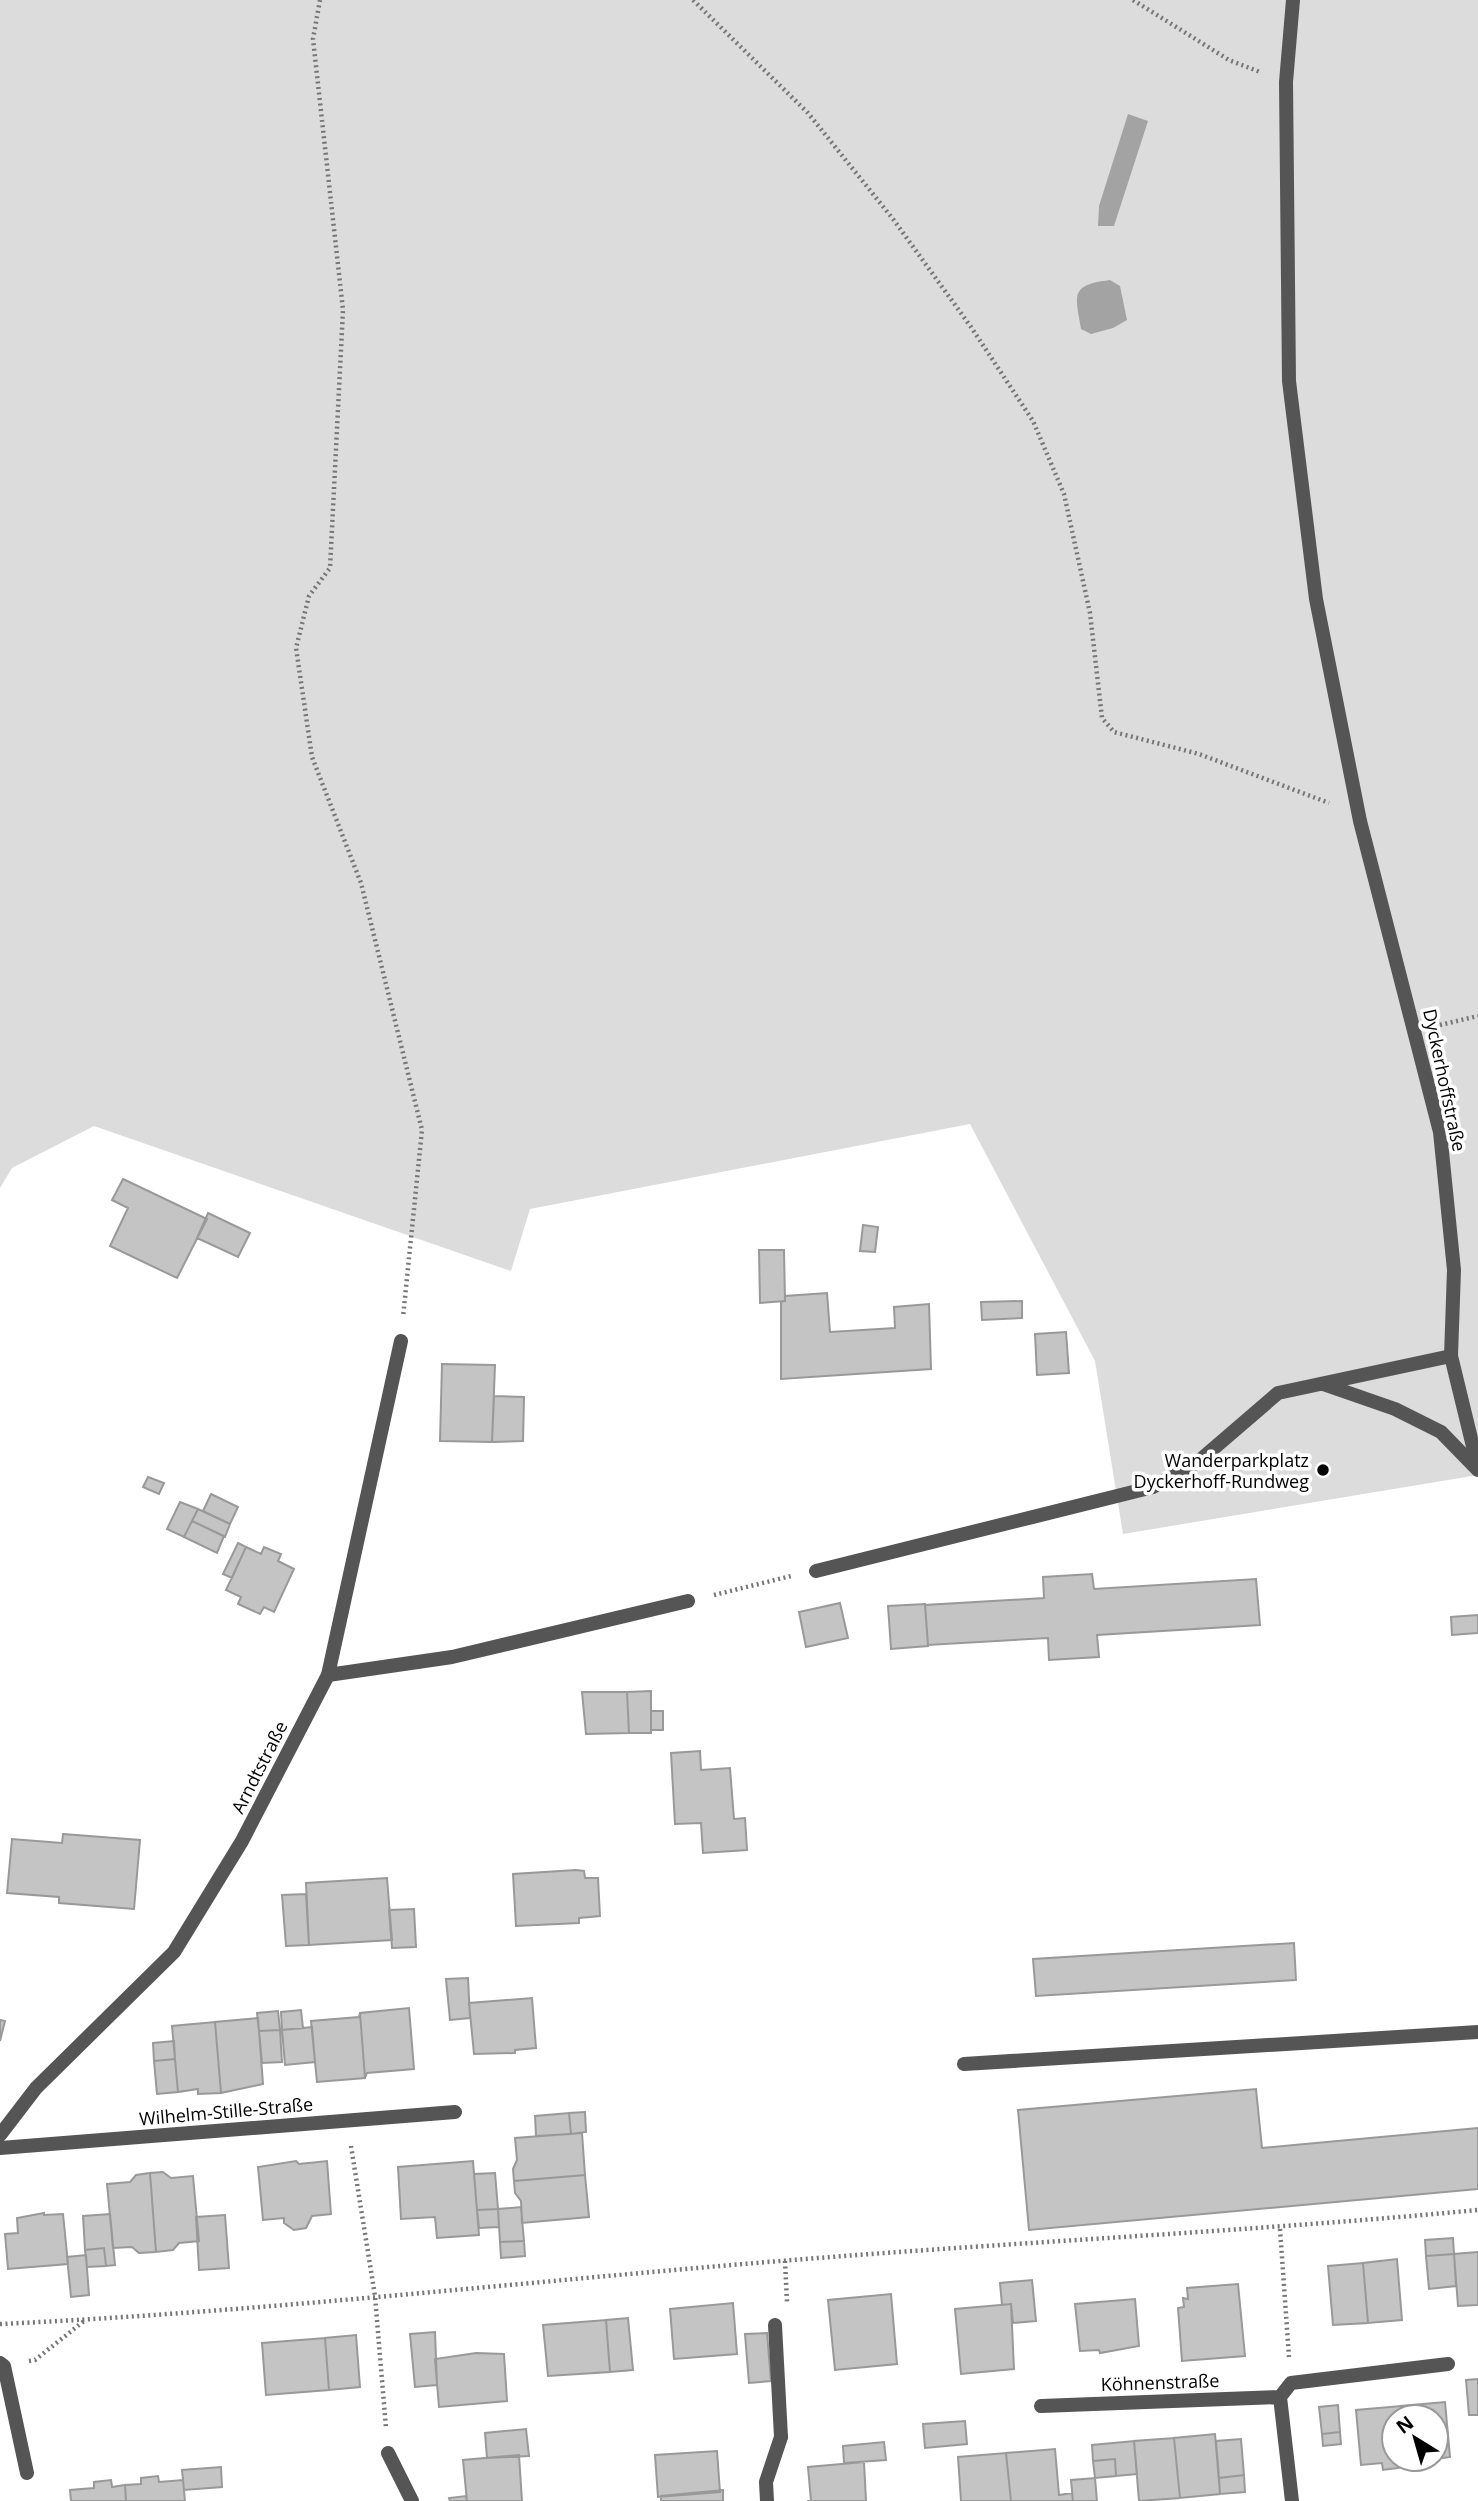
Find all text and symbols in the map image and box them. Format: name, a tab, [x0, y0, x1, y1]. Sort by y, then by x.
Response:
street label: Dyckerhoffstraße	[1418, 1006, 1472, 1154]
place label: Wanderparkplatz Dyckerhoff-Rundweg	[1134, 1448, 1309, 1493]
marker: Wanderparkplatz Dyckerhoff-Rundweg	[1315, 1462, 1331, 1478]
street label: Arndtstraße	[225, 1717, 293, 1817]
street label: Wilhelm-Stille-Straße	[138, 2091, 314, 2131]
street label: Köhnenstraße	[1100, 2368, 1220, 2396]
north arrow	[1380, 2403, 1450, 2473]
text: N	[1391, 2409, 1419, 2439]

